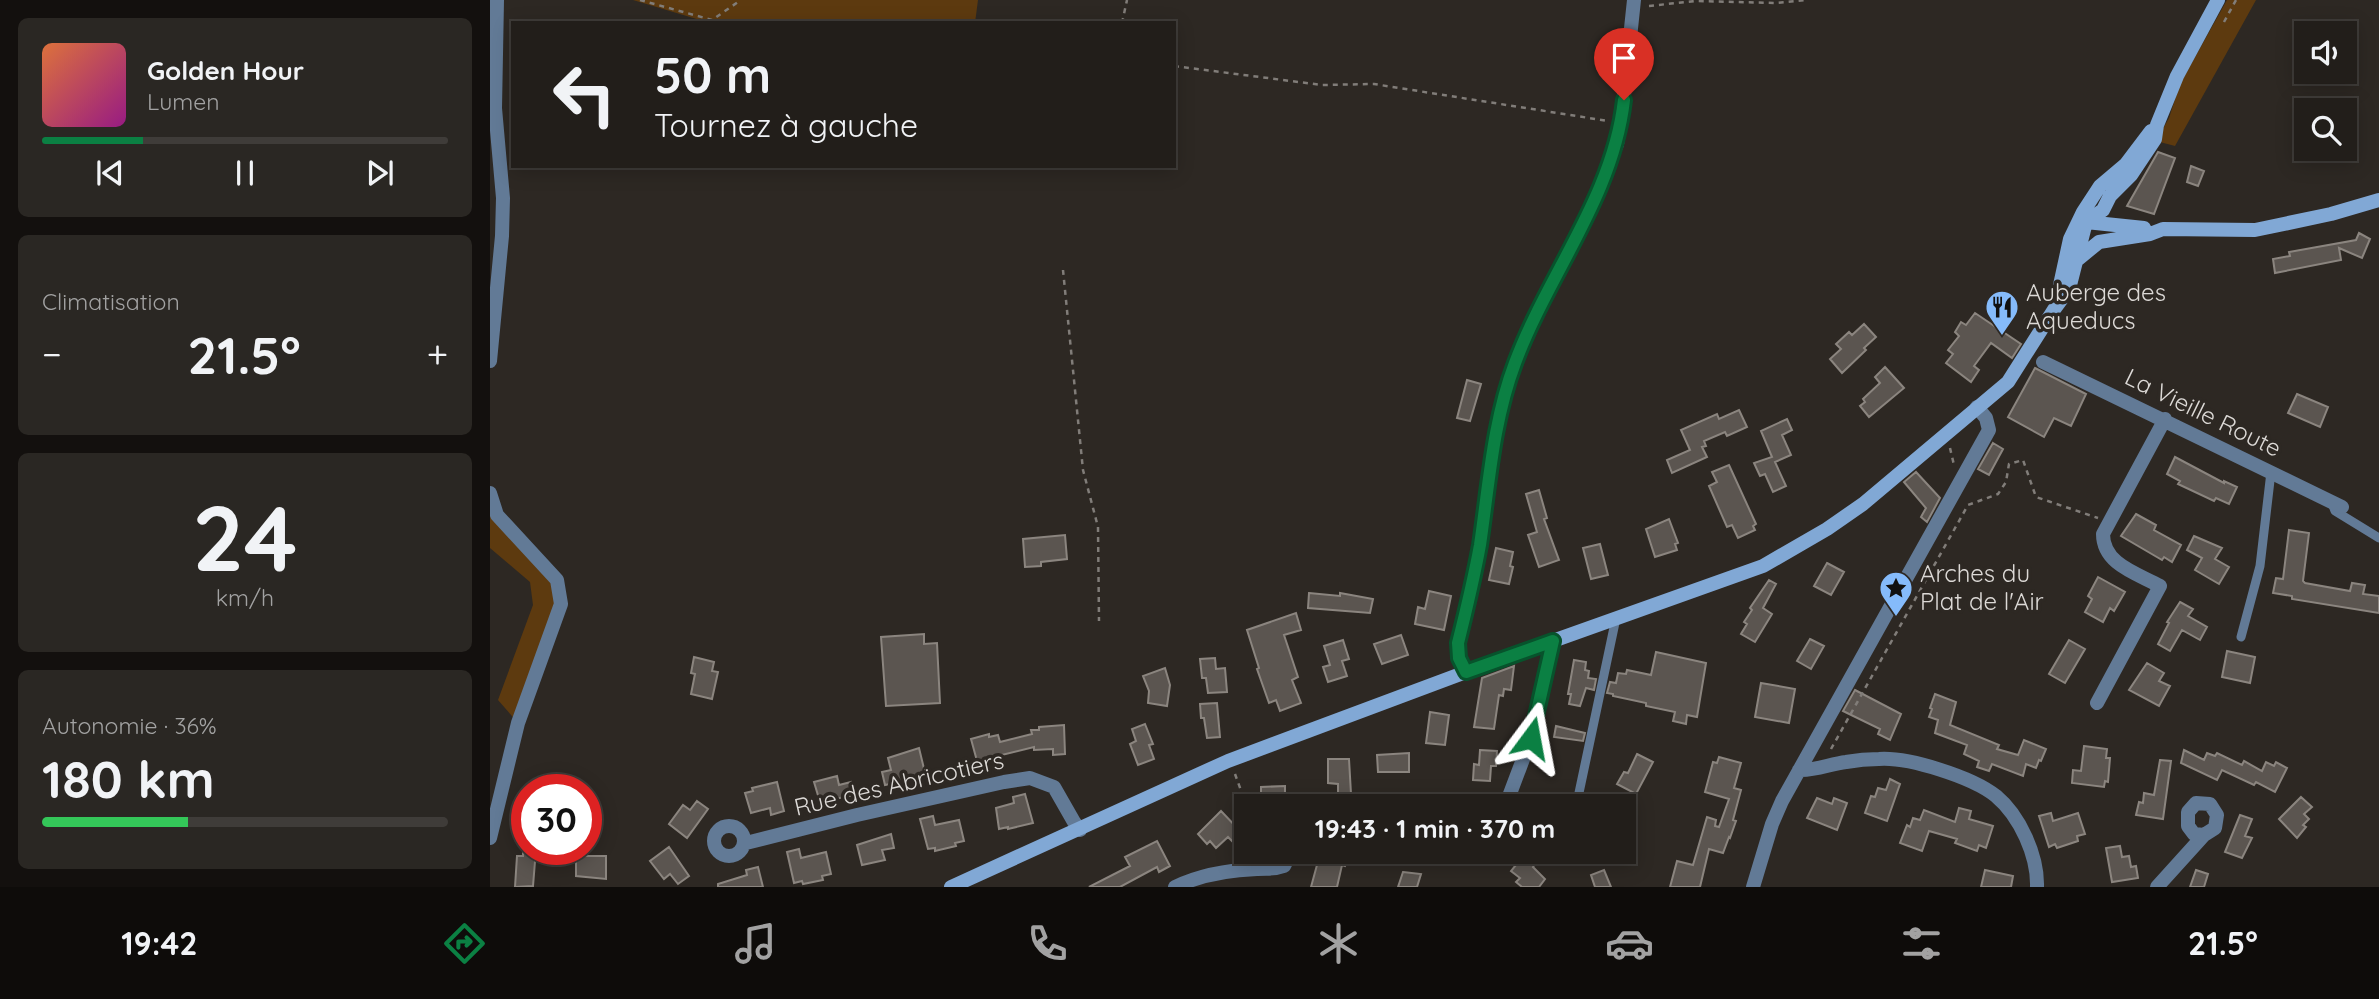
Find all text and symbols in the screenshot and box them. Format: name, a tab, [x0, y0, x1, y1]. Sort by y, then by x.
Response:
map controls	[2294, 21, 2357, 161]
button: sound	[2294, 21, 2357, 84]
pin	[1594, 28, 1654, 100]
icon: arrive	[1605, 39, 1643, 77]
text: 50 m	[654, 44, 771, 105]
icon: left	[539, 49, 630, 140]
text: Golden Hour	[147, 54, 304, 87]
text: Lumen	[147, 87, 220, 116]
button: search	[2294, 98, 2357, 161]
text: Tournez à gauche	[654, 105, 918, 145]
icon: previous	[91, 154, 129, 192]
icon: pause	[226, 154, 264, 192]
icon: next	[361, 154, 399, 192]
place label: Auberge des Aqueducs	[2026, 277, 2166, 335]
text: Climatisation	[42, 287, 180, 316]
restaurant icon: Auberge des Aqueducs	[1983, 288, 2021, 337]
text: 21.5°	[188, 322, 301, 387]
text: −	[42, 330, 62, 378]
text: +	[427, 330, 448, 378]
street label: La Vieille Route	[2120, 361, 2287, 463]
text: 24	[192, 480, 298, 594]
place label: Arches du Plat de l'Air	[1920, 558, 2044, 616]
place icon: Arches du Plat de l'Air	[1877, 569, 1915, 618]
text: km/h	[216, 583, 274, 612]
position arrow	[1494, 701, 1568, 775]
text: Autonomie · 36%	[42, 711, 217, 740]
street label: Rue des Abricotiers	[791, 744, 1007, 822]
text: 180 km	[42, 746, 215, 811]
speed limit sign: 30	[511, 774, 602, 865]
text: 19:43 · 1 min · 370 m	[1315, 812, 1555, 845]
icon: directions	[440, 919, 489, 968]
icon: music	[731, 919, 780, 968]
icon: phone	[1023, 919, 1072, 968]
icon: climate	[1314, 919, 1363, 968]
icon: car	[1605, 919, 1654, 968]
icon: filters	[1897, 919, 1946, 968]
text: 19:42	[121, 923, 198, 963]
text: 21.5°	[2188, 923, 2258, 963]

